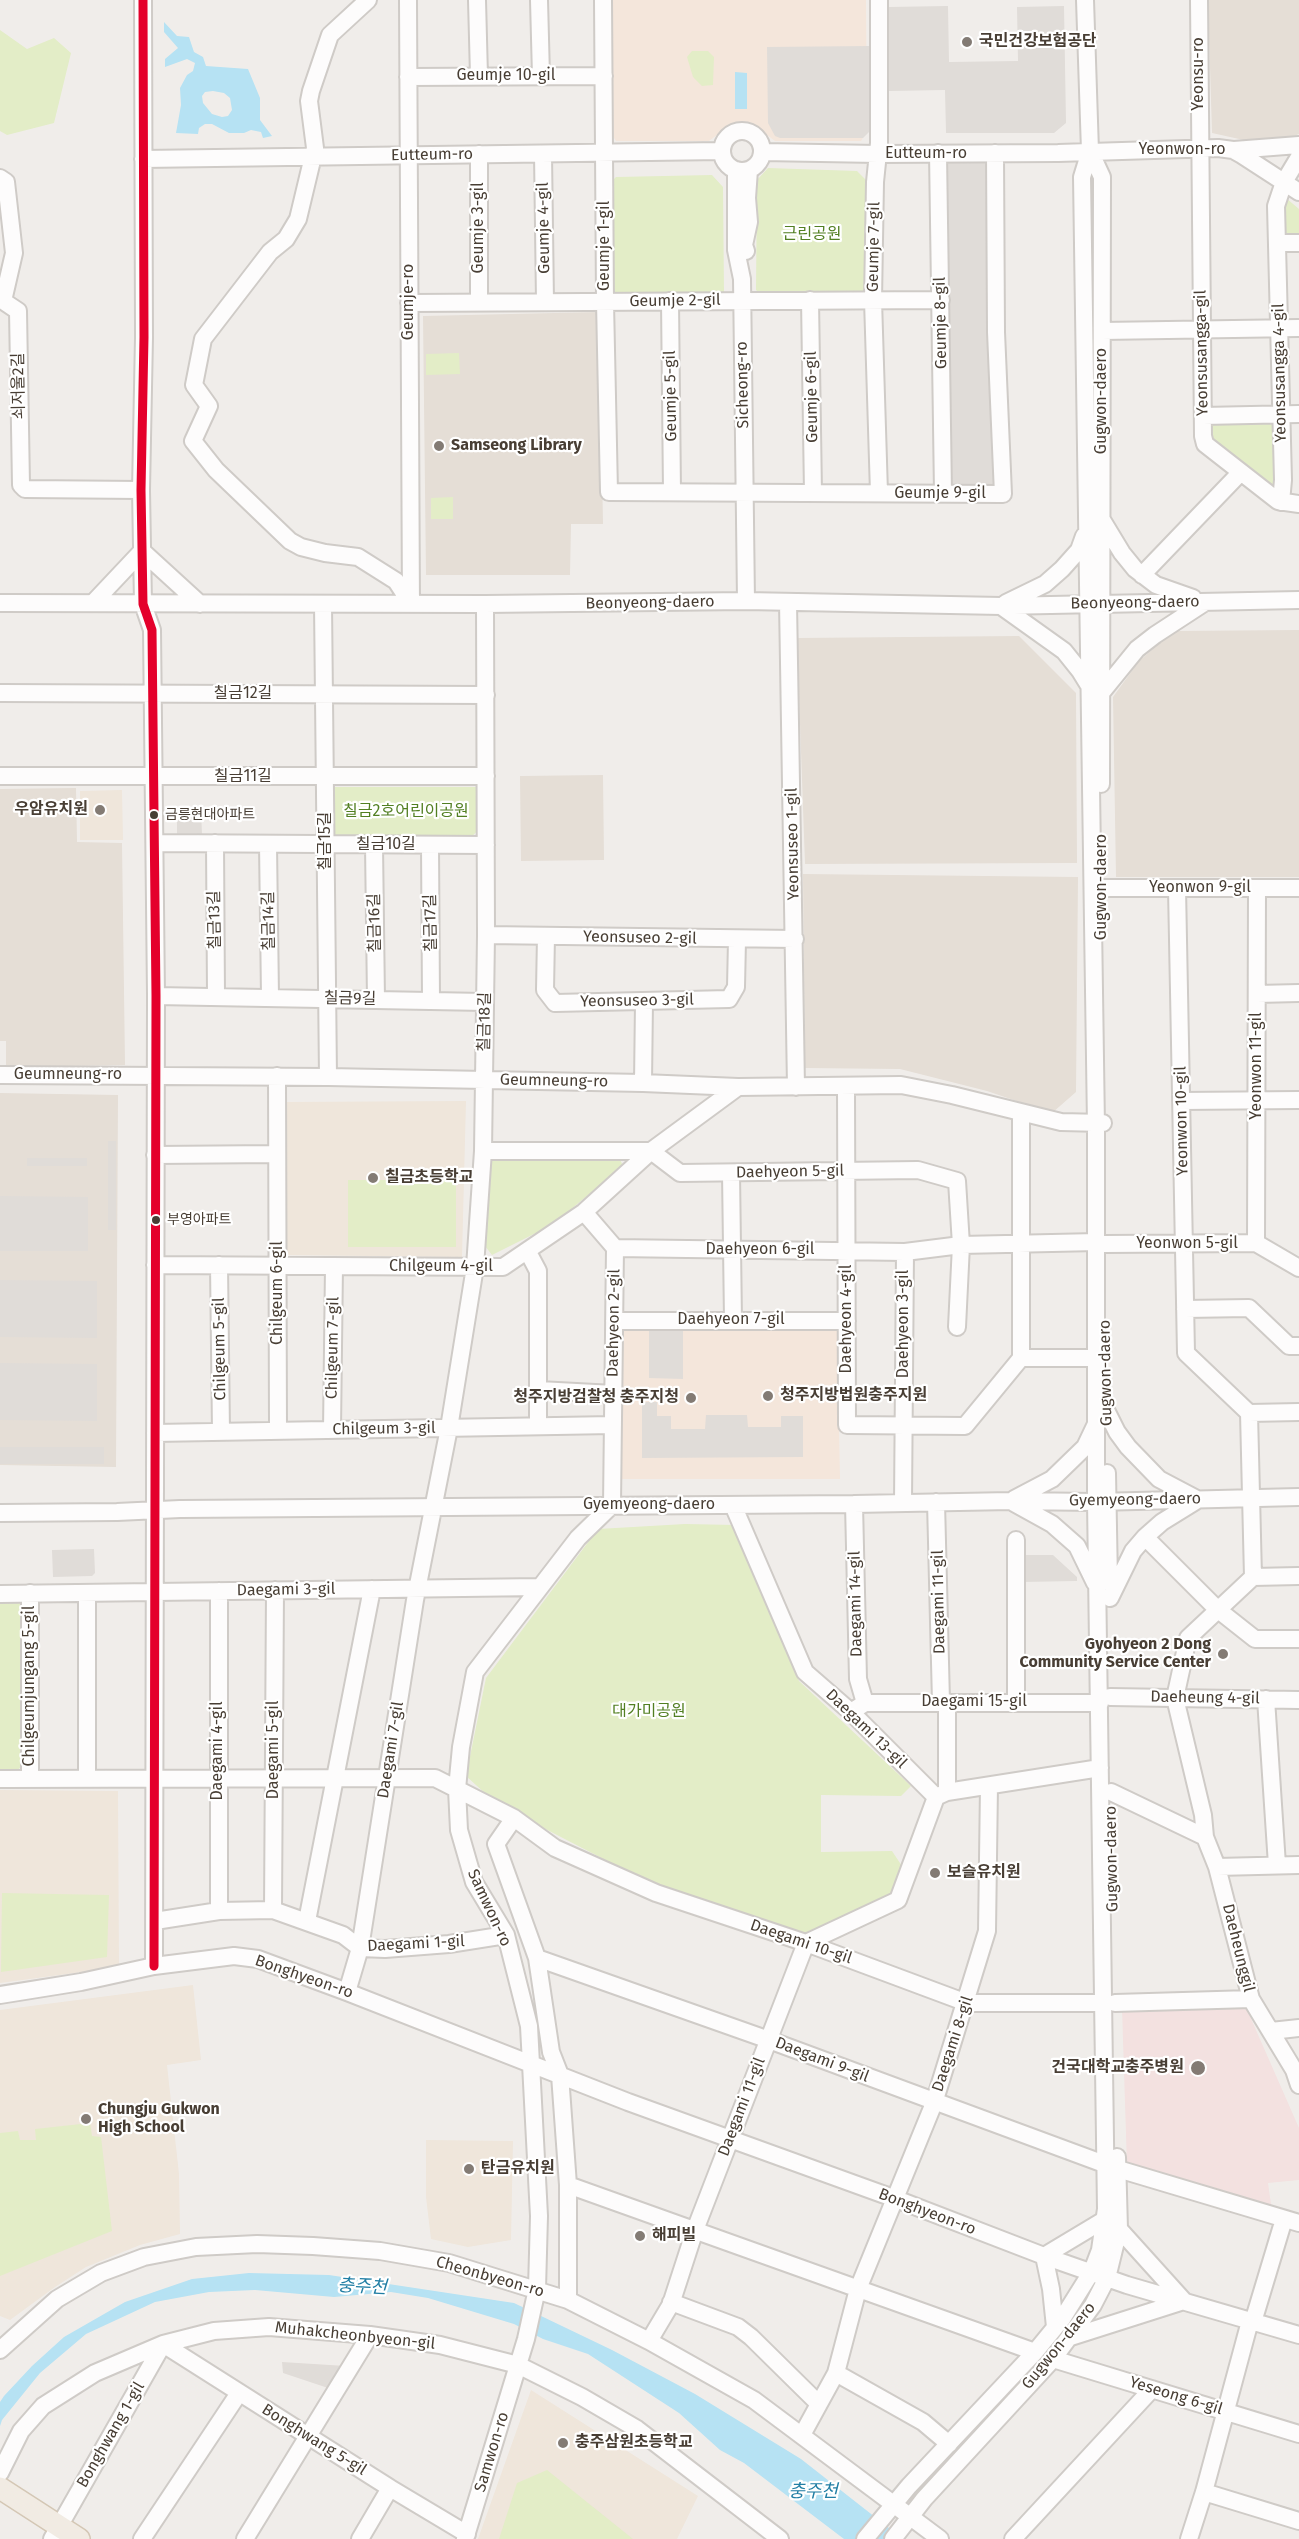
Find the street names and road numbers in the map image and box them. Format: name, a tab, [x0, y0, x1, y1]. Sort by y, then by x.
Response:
street label: Yeonsu-ro	[1189, 37, 1209, 111]
street label: Geumje 10-gil	[456, 66, 556, 86]
street label: Yeonwon-ro	[1139, 140, 1225, 160]
street label: Eutteum-ro	[885, 144, 967, 164]
street label: Eutteum-ro	[391, 145, 473, 165]
street label: Geumje 3-gil	[469, 182, 489, 274]
street label: Geumje 4-gil	[534, 182, 554, 274]
street label: Geumje 1-gil	[595, 201, 615, 291]
street label: Geumje 7-gil	[864, 202, 884, 292]
street label: Geumje-ro	[399, 264, 419, 340]
street label: Geumje 8-gil	[931, 277, 951, 369]
street label: Yeonsusangga-gil	[1191, 290, 1213, 416]
street label: Geumje 2-gil	[629, 291, 721, 311]
street label: Yeonsusangga 4-gil	[1269, 303, 1291, 443]
street label: Sicheong-ro	[733, 341, 753, 429]
street label: Gugwon-daero	[1092, 348, 1112, 454]
street label: Geumje 5-gil	[661, 350, 681, 442]
street label: Geumje 6-gil	[802, 351, 822, 443]
street label: 쇠저울2길	[9, 352, 29, 420]
street label: Geumje 9-gil	[894, 484, 986, 504]
street label: Beonyeong-daero	[585, 592, 715, 614]
street label: Beonyeong-daero	[1070, 592, 1200, 614]
street label: 칠금12길	[213, 684, 273, 704]
street label: 칠금11길	[214, 767, 272, 787]
street label: Yeonsuseo 1-gil	[782, 787, 804, 901]
street label: 칠금15길	[316, 811, 336, 871]
street label: Gugwon-daero	[1092, 834, 1112, 940]
street label: 칠금10길	[356, 835, 416, 855]
street label: Yeonwon 9-gil	[1149, 878, 1251, 898]
street label: 칠금13길	[205, 890, 225, 950]
street label: 칠금14길	[259, 891, 279, 951]
street label: 칠금16길	[365, 893, 385, 953]
street label: 칠금17길	[421, 894, 441, 952]
street label: Yeonsuseo 2-gil	[583, 927, 697, 949]
street label: 칠금9길	[324, 989, 376, 1009]
street label: Yeonsuseo 3-gil	[580, 990, 694, 1012]
street label: 칠금18길	[475, 992, 495, 1052]
street label: Yeonwon 11-gil	[1247, 1012, 1267, 1120]
street label: Geumneung-ro	[14, 1065, 122, 1085]
street label: Yeonwon 10-gil	[1171, 1066, 1193, 1176]
street label: Geumneung-ro	[500, 1070, 608, 1092]
street label: Daehyeon 5-gil	[736, 1161, 844, 1183]
street label: Yeonwon 5-gil	[1136, 1234, 1238, 1254]
street label: Daehyeon 6-gil	[706, 1240, 814, 1260]
street label: Chilgeum 6-gil	[268, 1241, 288, 1345]
street label: Chilgeum 4-gil	[389, 1257, 493, 1277]
street label: Daehyeon 4-gil	[837, 1265, 857, 1373]
street label: Daehyeon 2-gil	[603, 1269, 625, 1377]
street label: Daehyeon 3-gil	[894, 1270, 914, 1378]
street label: Chilgeum 5-gil	[209, 1297, 231, 1401]
street label: Chilgeum 7-gil	[323, 1297, 343, 1399]
street label: Daehyeon 7-gil	[677, 1310, 785, 1330]
street label: Gugwon-daero	[1095, 1320, 1117, 1426]
street label: Chilgeum 3-gil	[332, 1418, 436, 1440]
street label: Gyemyeong-daero	[1069, 1489, 1201, 1511]
street label: Gyemyeong-daero	[583, 1495, 715, 1515]
street label: Daegami 11-gil	[928, 1550, 950, 1654]
street label: Daegami 14-gil	[845, 1551, 867, 1657]
street label: Daegami 3-gil	[236, 1580, 336, 1600]
street label: Chilgeumjungang 5-gil	[20, 1606, 40, 1766]
street label: Daegami 13-gil	[821, 1685, 911, 1773]
street label: Daeheung 4-gil	[1150, 1687, 1260, 1709]
street label: Daegami 15-gil	[921, 1692, 1027, 1712]
street label: Daegami 7-gil	[374, 1700, 408, 1800]
street label: Daegami 4-gil	[208, 1701, 228, 1801]
street label: Daegami 5-gil	[264, 1701, 284, 1799]
street label: Gugwon-daero	[1101, 1806, 1123, 1912]
street label: Samwon-ro	[463, 1866, 515, 1950]
street label: Daeheunggil	[1218, 1902, 1258, 1994]
street label: Daegami 10-gil	[747, 1916, 855, 1968]
street label: Daegami 1-gil	[367, 1932, 465, 1956]
street label: Bonghyeon-ro	[252, 1951, 356, 2003]
street label: Daegami 8-gil	[928, 1994, 978, 2094]
street label: Daegami 9-gil	[772, 2033, 872, 2087]
street label: Daegami 11-gil	[714, 2055, 770, 2159]
street label: Bonghyeon-ro	[876, 2185, 978, 2239]
street label: Cheonbyeon-ro	[434, 2252, 546, 2302]
street label: Gugwon-daero	[1018, 2299, 1100, 2393]
street label: Muhakcheonbyeon-gil	[274, 2318, 436, 2354]
street label: Yeseong 6-gil	[1127, 2373, 1225, 2419]
street label: Bonghwang 1-gil	[73, 2379, 149, 2491]
street label: Bonghwang 5-gil	[258, 2400, 370, 2480]
street label: Samwon-ro	[471, 2410, 513, 2494]

